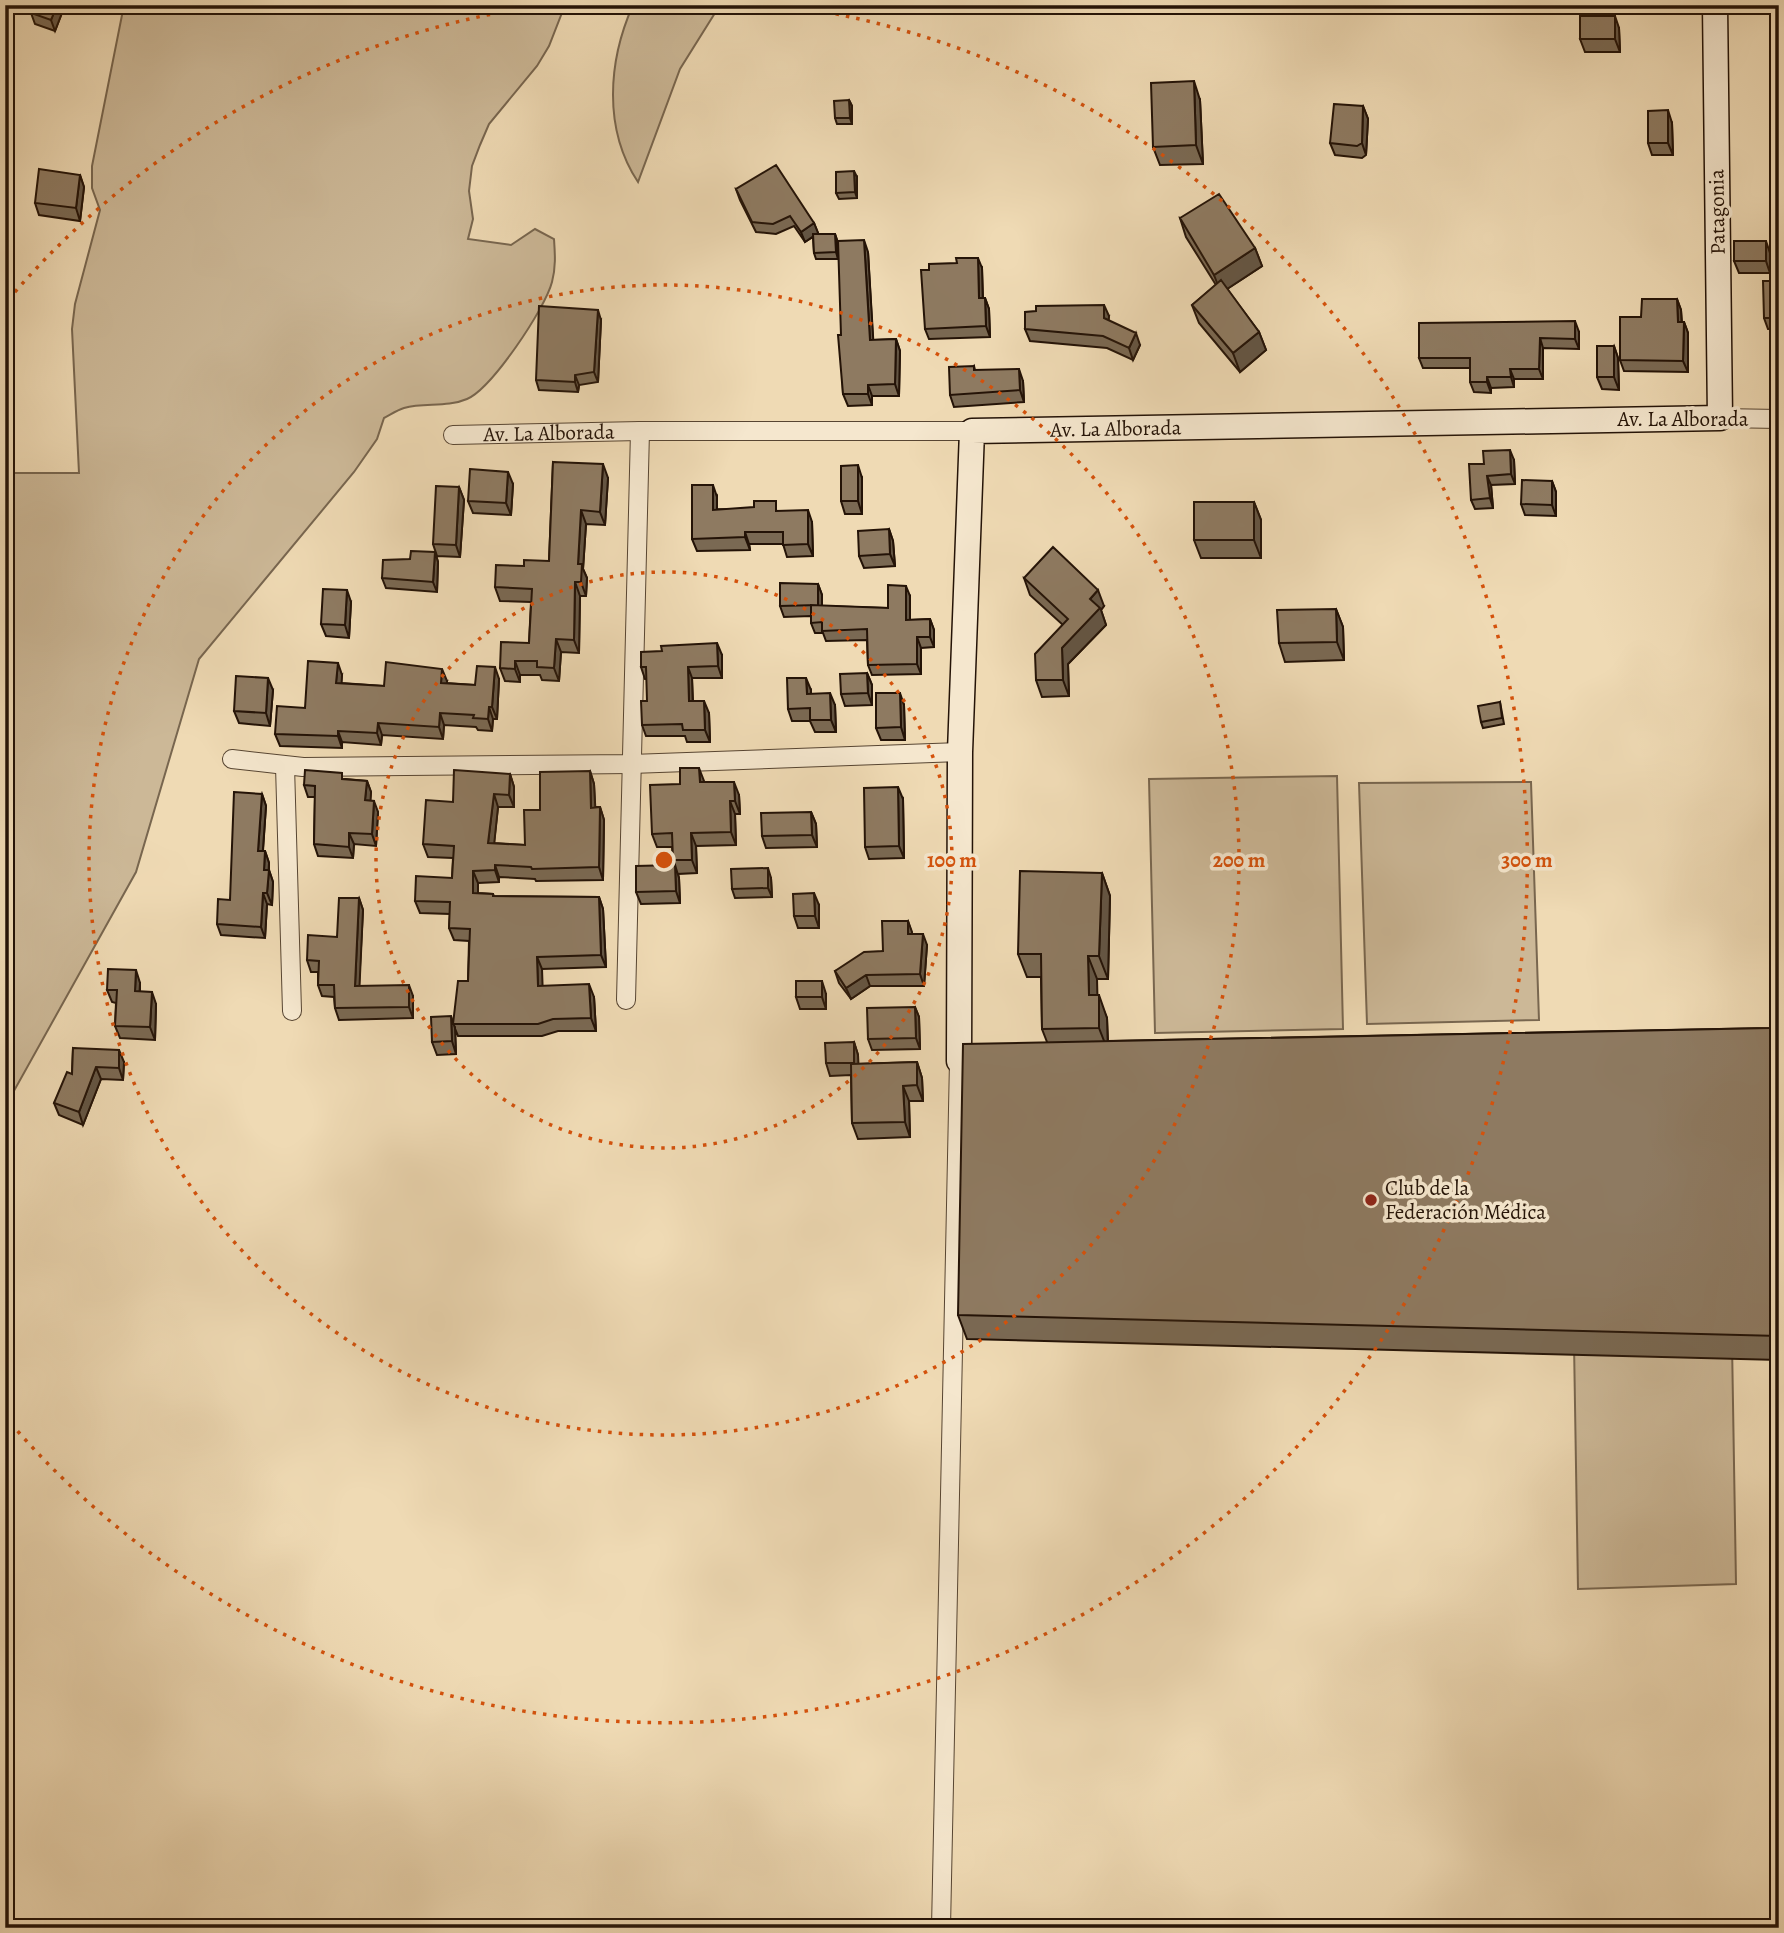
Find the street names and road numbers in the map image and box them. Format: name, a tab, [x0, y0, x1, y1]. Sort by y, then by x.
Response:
street label: Patagonia	[1702, 169, 1732, 255]
street label: Av. La Alborada	[1616, 405, 1749, 433]
street label: Av. La Alborada	[1049, 413, 1182, 444]
street label: Av. La Alborada	[482, 418, 615, 448]

